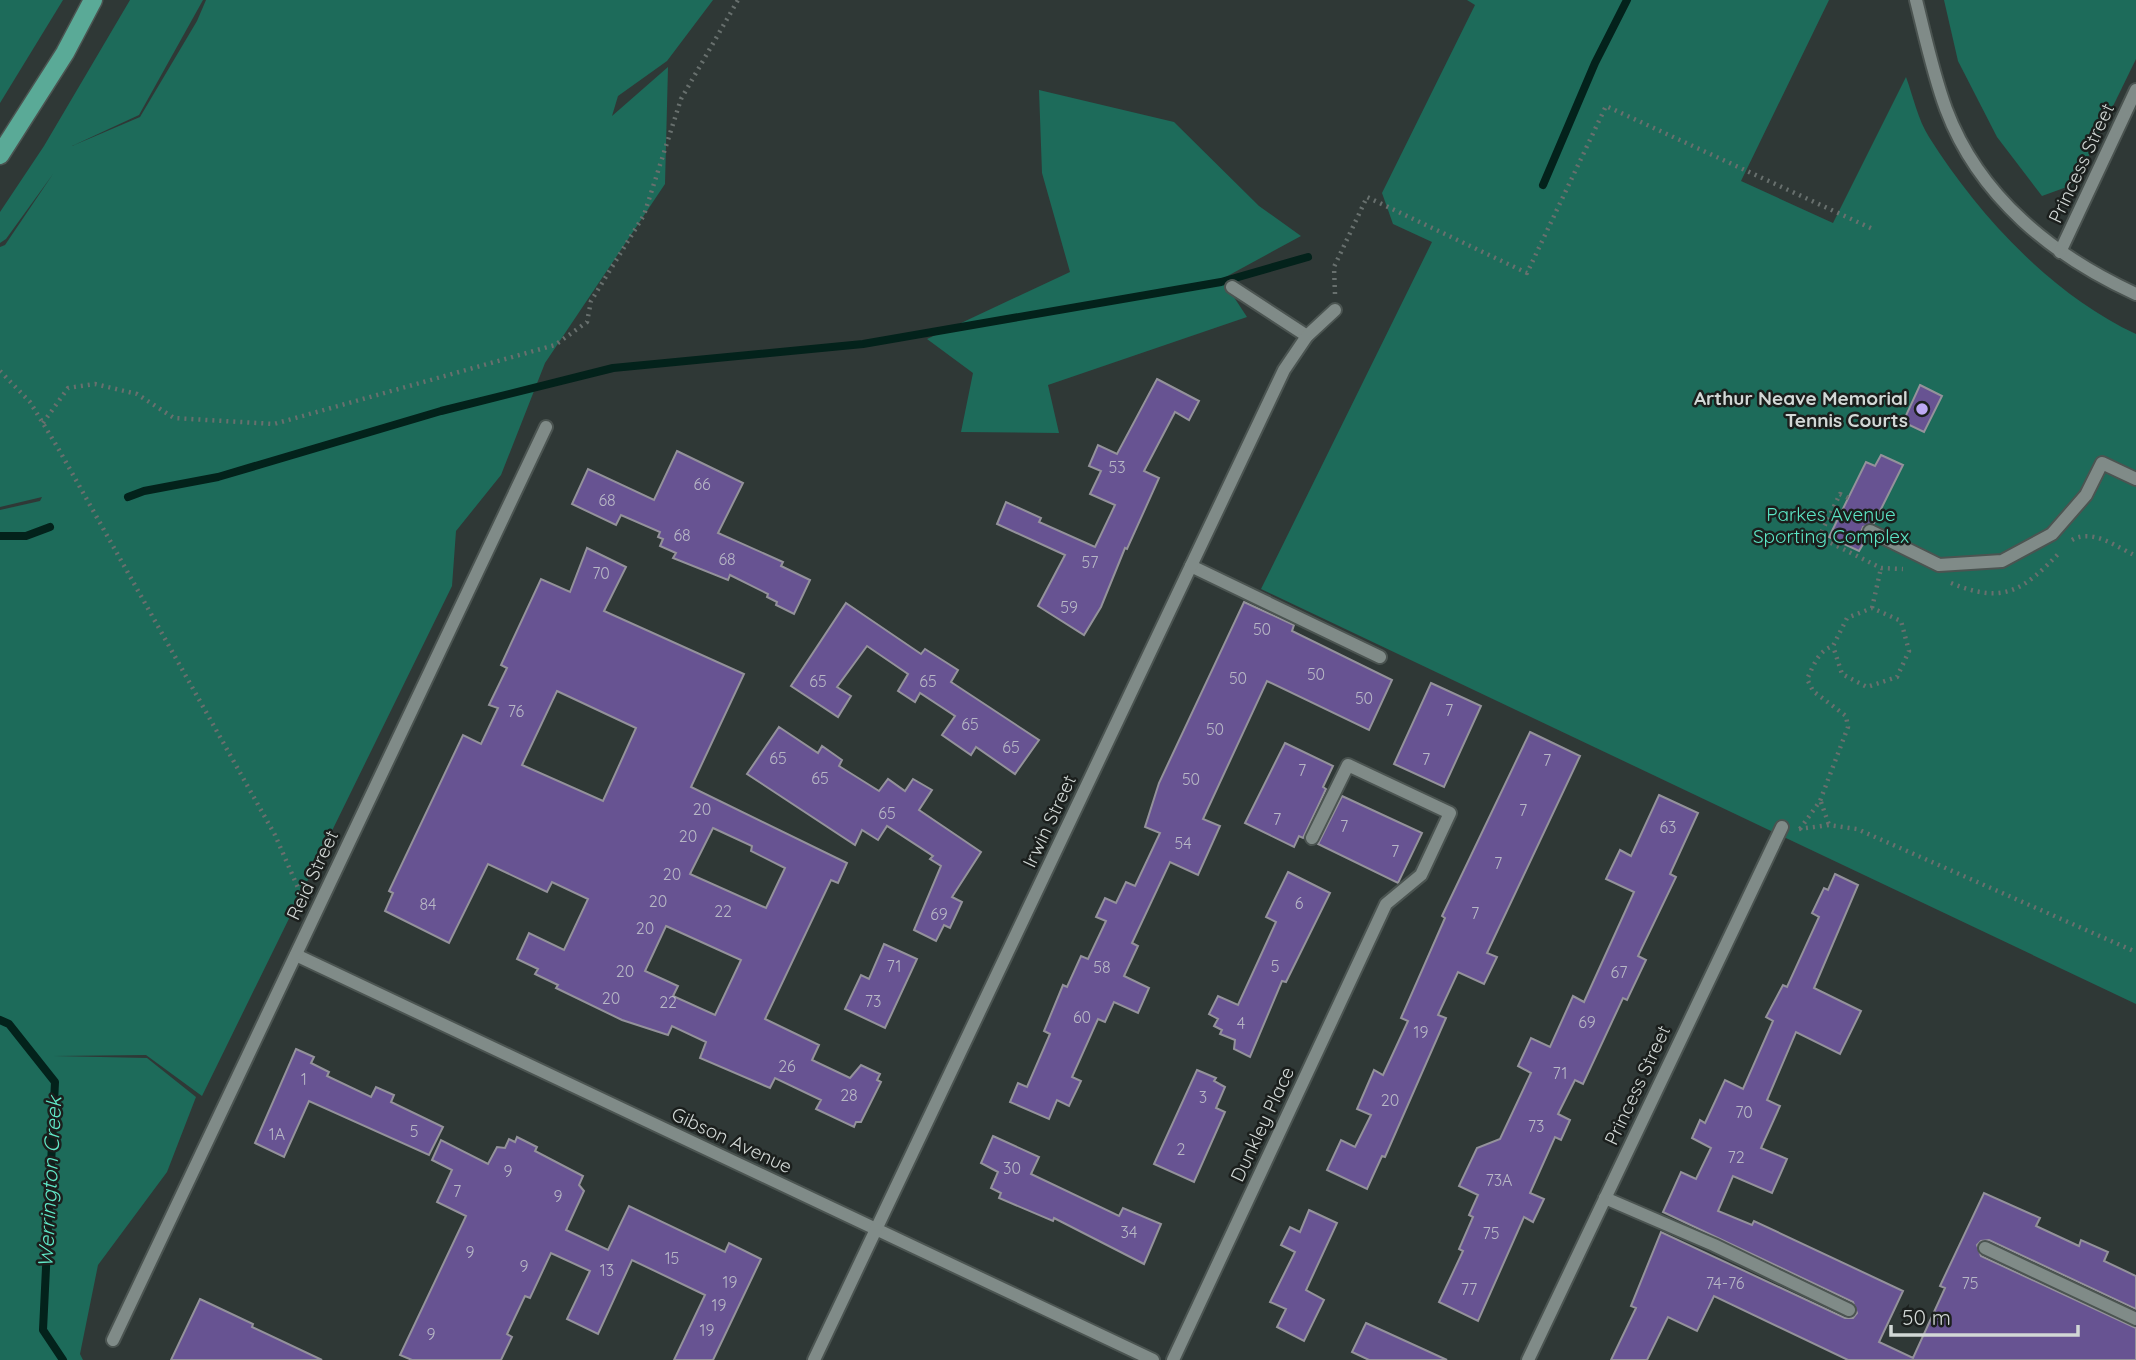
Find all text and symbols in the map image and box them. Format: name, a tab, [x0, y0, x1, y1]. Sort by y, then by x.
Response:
street label: Princess Street	[2043, 99, 2119, 227]
place label: Arthur Neave Memorial Tennis Courts	[1694, 386, 1908, 432]
marker: Arthur Neave Memorial Tennis Courts	[1914, 401, 1930, 417]
house number: 53	[1108, 457, 1126, 477]
house number: 66	[693, 474, 711, 494]
house number: 68	[598, 490, 616, 510]
park label: Parkes Avenue Sporting Complex	[1753, 502, 1909, 548]
house number: 68	[673, 525, 691, 545]
house number: 68	[718, 549, 736, 569]
house number: 57	[1082, 552, 1098, 572]
house number: 70	[592, 563, 610, 583]
house number: 59	[1060, 597, 1078, 617]
house number: 50	[1253, 619, 1271, 639]
house number: 50	[1307, 664, 1325, 684]
house number: 50	[1229, 668, 1247, 688]
house number: 65	[809, 671, 827, 691]
house number: 65	[919, 671, 937, 691]
house number: 50	[1355, 688, 1373, 708]
house number: 7	[1445, 700, 1453, 720]
house number: 76	[508, 701, 525, 721]
house number: 65	[961, 714, 979, 734]
house number: 50	[1206, 719, 1224, 739]
house number: 65	[1002, 737, 1020, 757]
house number: 65	[769, 748, 787, 768]
house number: 7	[1422, 749, 1430, 769]
house number: 7	[1543, 750, 1551, 770]
house number: 7	[1298, 760, 1306, 780]
house number: 65	[811, 768, 829, 788]
house number: 50	[1182, 769, 1200, 789]
street label: Irwin Street	[1017, 771, 1081, 871]
house number: 20	[693, 799, 711, 819]
house number: 7	[1519, 800, 1527, 820]
house number: 65	[878, 803, 896, 823]
house number: 7	[1273, 809, 1281, 829]
house number: 7	[1340, 816, 1348, 836]
house number: 63	[1660, 817, 1677, 837]
street label: Reid Street	[281, 826, 343, 924]
house number: 20	[679, 826, 697, 846]
house number: 54	[1174, 833, 1192, 853]
house number: 7	[1391, 841, 1399, 861]
house number: 7	[1494, 853, 1502, 873]
house number: 20	[663, 864, 681, 884]
house number: 20	[649, 891, 667, 911]
house number: 6	[1295, 893, 1304, 913]
house number: 84	[419, 894, 437, 914]
house number: 22	[714, 901, 732, 921]
house number: 7	[1471, 903, 1479, 923]
house number: 69	[930, 904, 948, 924]
house number: 20	[636, 918, 654, 938]
house number: 71	[887, 956, 901, 976]
house number: 5	[1271, 956, 1279, 976]
house number: 58	[1093, 957, 1111, 977]
house number: 20	[616, 961, 634, 981]
house number: 67	[1611, 962, 1627, 982]
house number: 20	[602, 988, 620, 1008]
house number: 73	[865, 991, 881, 1011]
house number: 22	[659, 992, 677, 1012]
house number: 60	[1073, 1007, 1091, 1027]
house number: 69	[1578, 1012, 1596, 1032]
house number: 4	[1237, 1013, 1245, 1033]
street label: Princess Street	[1599, 1021, 1675, 1149]
house number: 19	[1414, 1022, 1428, 1042]
house number: 26	[778, 1056, 796, 1076]
street label: Dunkley Place	[1225, 1063, 1299, 1185]
house number: 71	[1553, 1063, 1567, 1083]
house number: 1	[301, 1069, 307, 1089]
house number: 28	[840, 1085, 858, 1105]
house number: 3	[1199, 1087, 1207, 1107]
house number: 20	[1381, 1090, 1399, 1110]
water label: Werrington Creek	[32, 1094, 67, 1268]
street label: Gibson Avenue	[668, 1102, 796, 1178]
house number: 70	[1735, 1102, 1753, 1122]
house number: 73	[1528, 1116, 1544, 1136]
house number: 5	[410, 1121, 418, 1141]
house number: 1A	[269, 1124, 285, 1144]
house number: 2	[1177, 1139, 1186, 1159]
house number: 72	[1727, 1147, 1745, 1167]
house number: 30	[1003, 1158, 1021, 1178]
house number: 9	[504, 1161, 513, 1181]
house number: 73A	[1486, 1170, 1512, 1190]
house number: 7	[453, 1181, 461, 1201]
house number: 9	[554, 1186, 563, 1206]
house number: 34	[1121, 1222, 1137, 1242]
house number: 75	[1483, 1223, 1499, 1243]
house number: 9	[466, 1242, 475, 1262]
house number: 15	[665, 1248, 679, 1268]
house number: 9	[520, 1256, 529, 1276]
house number: 13	[600, 1260, 614, 1280]
house number: 19	[723, 1272, 737, 1292]
house number: 74-76	[1706, 1273, 1745, 1293]
house number: 75	[1962, 1273, 1978, 1293]
house number: 77	[1461, 1279, 1477, 1299]
scale bar	[1891, 1294, 2078, 1338]
house number: 19	[712, 1295, 726, 1315]
text: 50 m	[1902, 1304, 1951, 1330]
house number: 19	[700, 1320, 714, 1340]
house number: 9	[427, 1324, 436, 1344]

